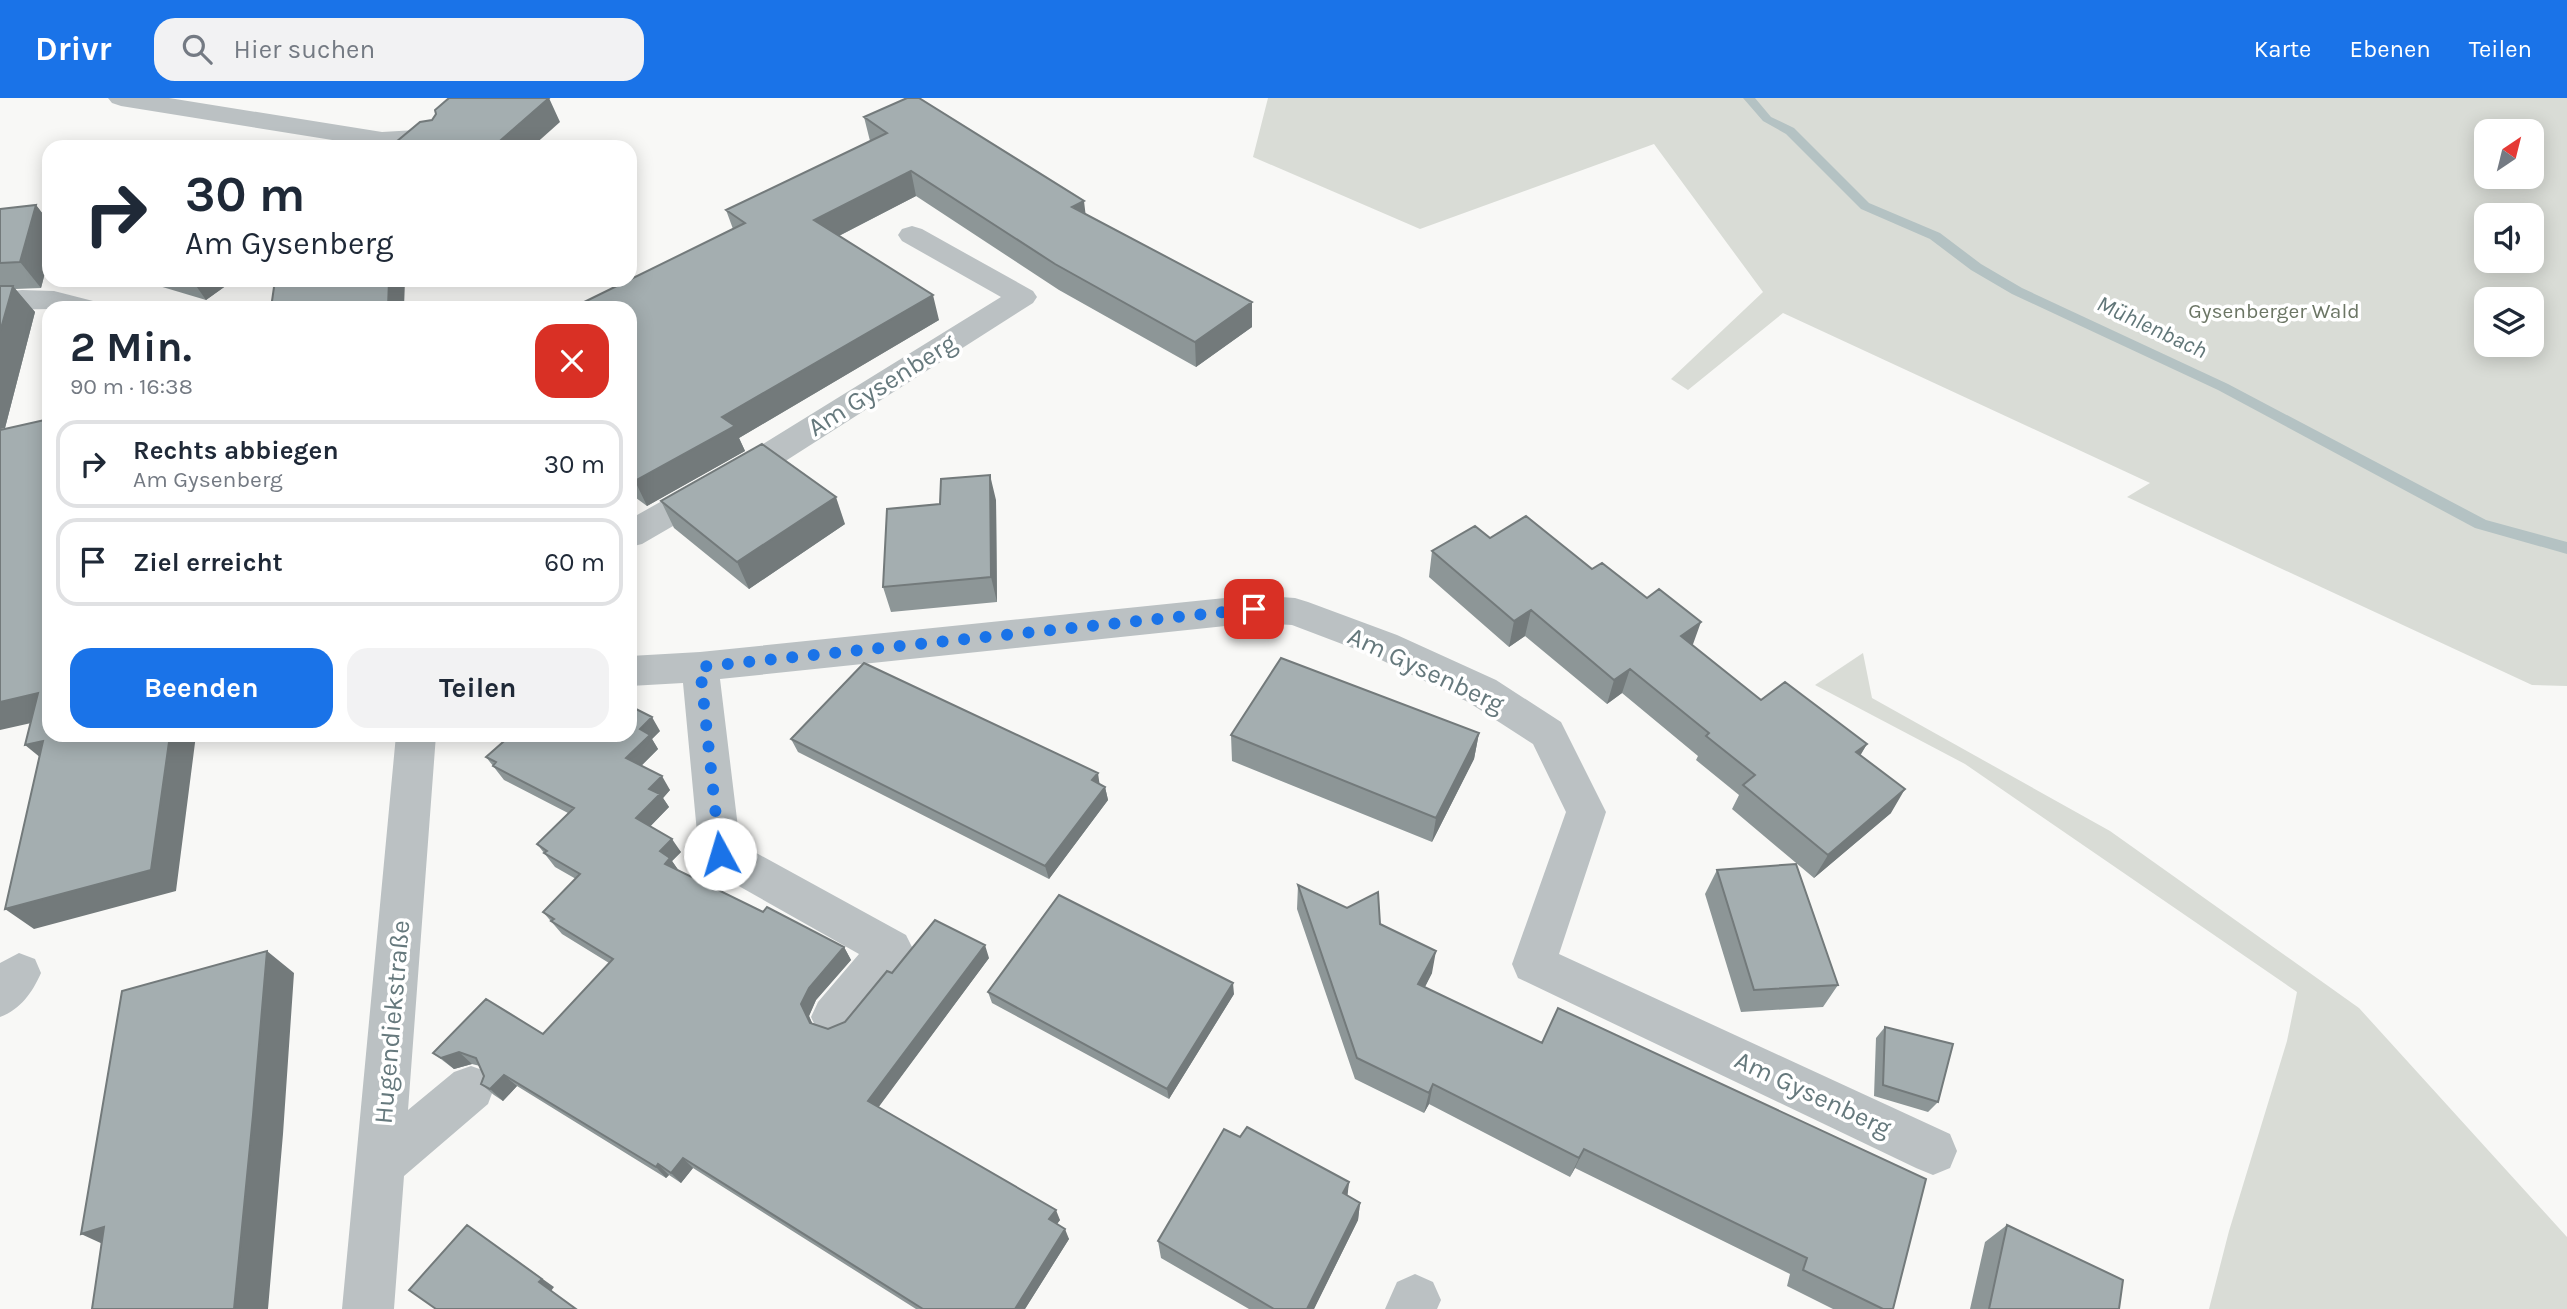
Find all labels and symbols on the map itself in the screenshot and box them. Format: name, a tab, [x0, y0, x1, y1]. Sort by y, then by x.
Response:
north arrow	[2474, 119, 2544, 189]
water label: Mühlenbach	[2093, 290, 2211, 364]
park label: Gysenberger Wald	[2188, 299, 2360, 323]
street label: Am Gysenberg	[802, 327, 962, 443]
pin	[1224, 579, 1284, 639]
street label: Am Gysenberg	[1343, 620, 1510, 720]
position arrow	[683, 817, 757, 891]
street label: Hugendiekstraße	[368, 919, 416, 1125]
street label: Am Gysenberg	[1730, 1044, 1897, 1144]

